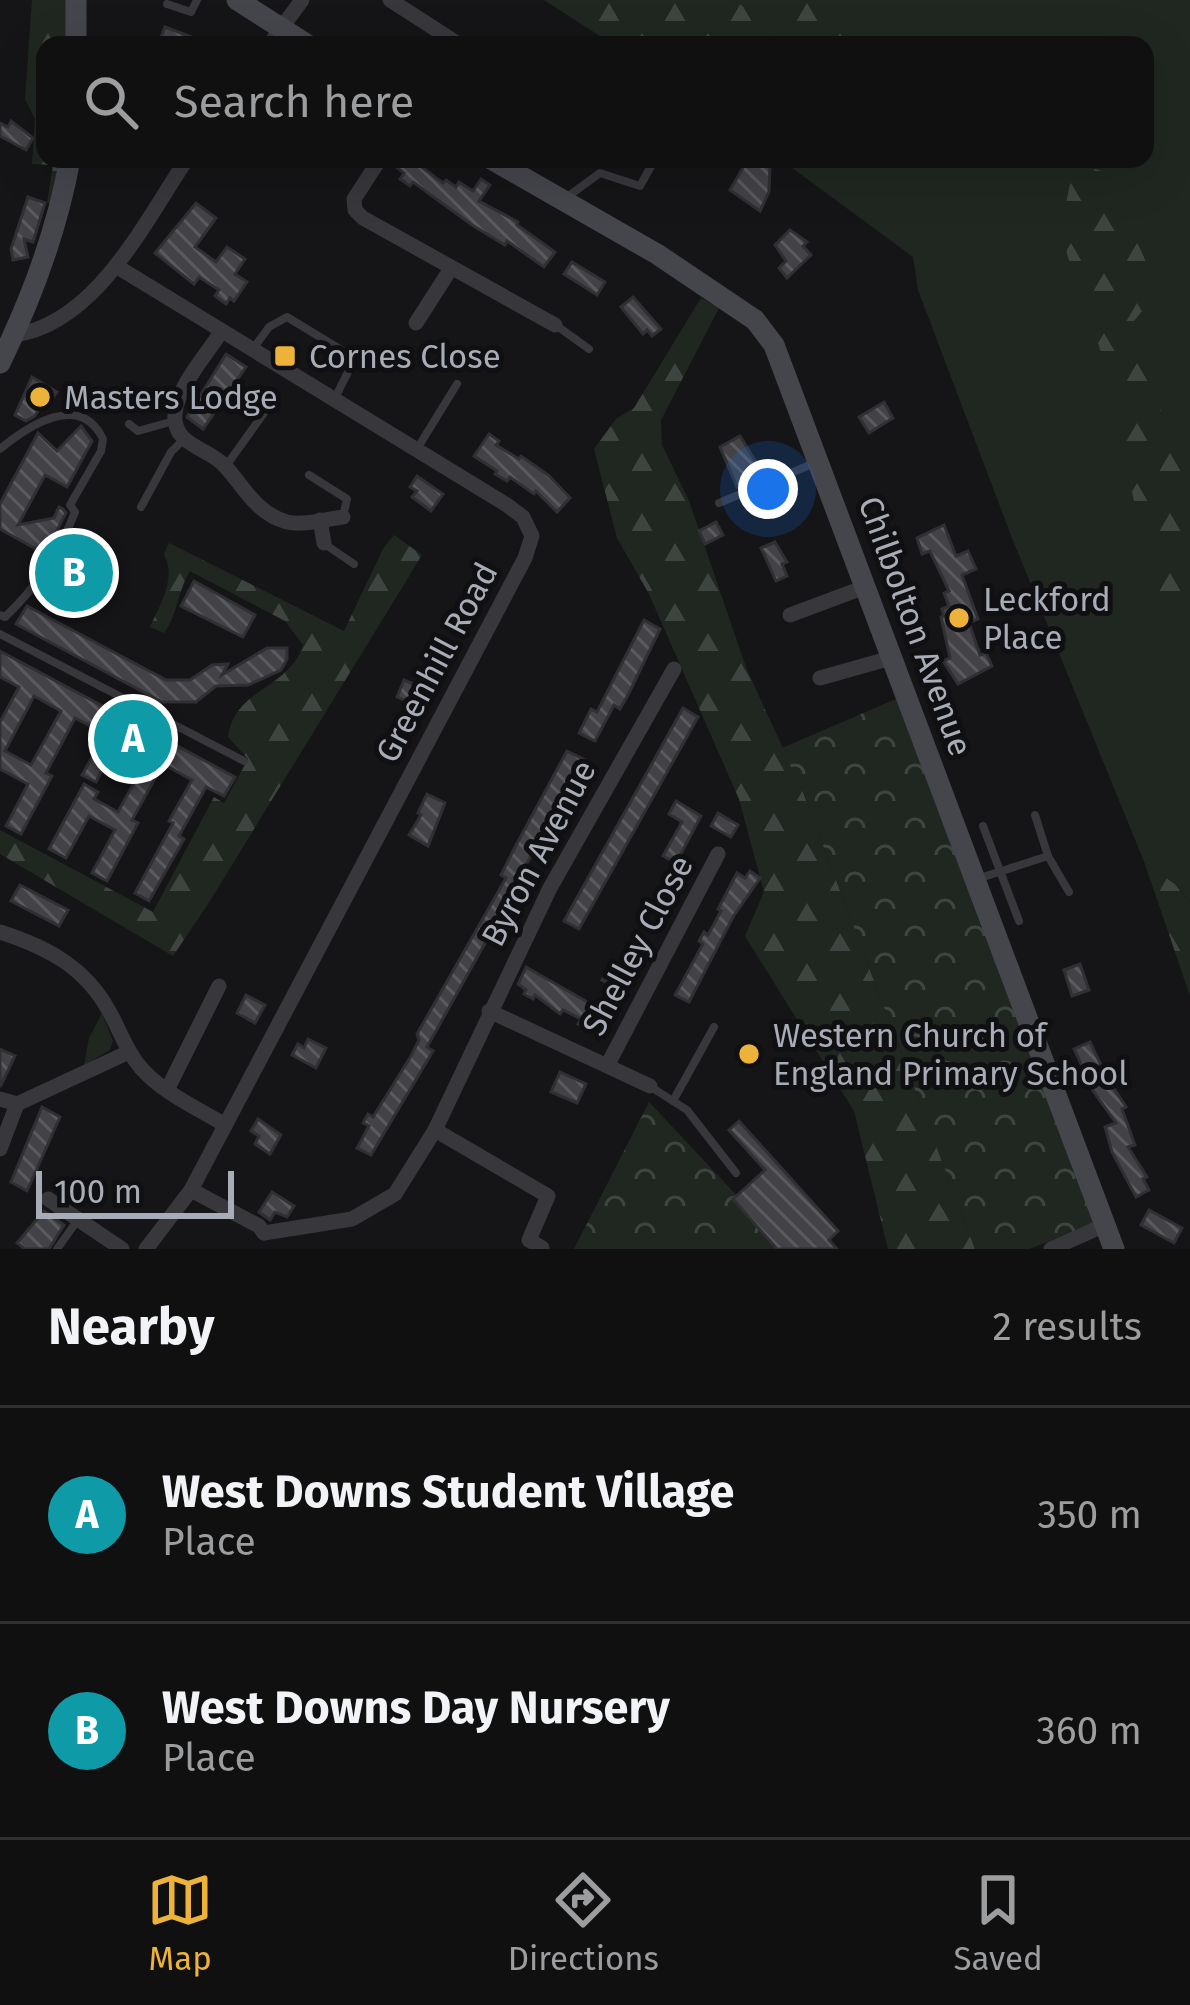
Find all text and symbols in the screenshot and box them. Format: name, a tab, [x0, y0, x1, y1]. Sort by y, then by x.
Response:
search box	[36, 36, 1154, 168]
icon: search	[78, 69, 144, 135]
text: Search here	[174, 75, 414, 129]
place label: Cornes Close	[309, 337, 501, 377]
marker: Cornes Close	[272, 343, 298, 369]
place label: Masters Lodge	[64, 378, 278, 418]
marker: Masters Lodge	[27, 384, 53, 410]
your location	[738, 459, 798, 519]
street label: Chilbolton Avenue	[850, 491, 981, 762]
pin: B	[35, 528, 113, 618]
street label: Greenhill Road	[367, 556, 506, 769]
place label: Leckford Place	[983, 580, 1111, 658]
marker: Leckford Place	[946, 605, 972, 631]
pin: A	[94, 694, 172, 784]
street label: Byron Avenue	[473, 754, 605, 953]
street label: Shelley Close	[574, 849, 702, 1042]
place label: Western Church of England Primary School	[773, 1016, 1128, 1094]
marker: Western Church of England Primary School	[736, 1041, 762, 1067]
scale bar	[36, 1165, 234, 1218]
text: 100 m	[54, 1172, 142, 1212]
text: Nearby	[48, 1296, 214, 1358]
text: 2 results	[993, 1304, 1142, 1350]
text: West Downs Student Village	[162, 1465, 734, 1519]
text: A	[75, 1492, 99, 1538]
text: 350 m	[1037, 1492, 1142, 1538]
text: Place	[162, 1519, 256, 1565]
text: West Downs Day Nursery	[162, 1681, 670, 1735]
text: B	[75, 1708, 99, 1754]
text: 360 m	[1036, 1708, 1142, 1754]
text: Place	[162, 1735, 256, 1781]
tab: Map	[147, 1867, 213, 1979]
tab: Directions	[508, 1867, 659, 1979]
tab: Saved	[953, 1867, 1043, 1979]

